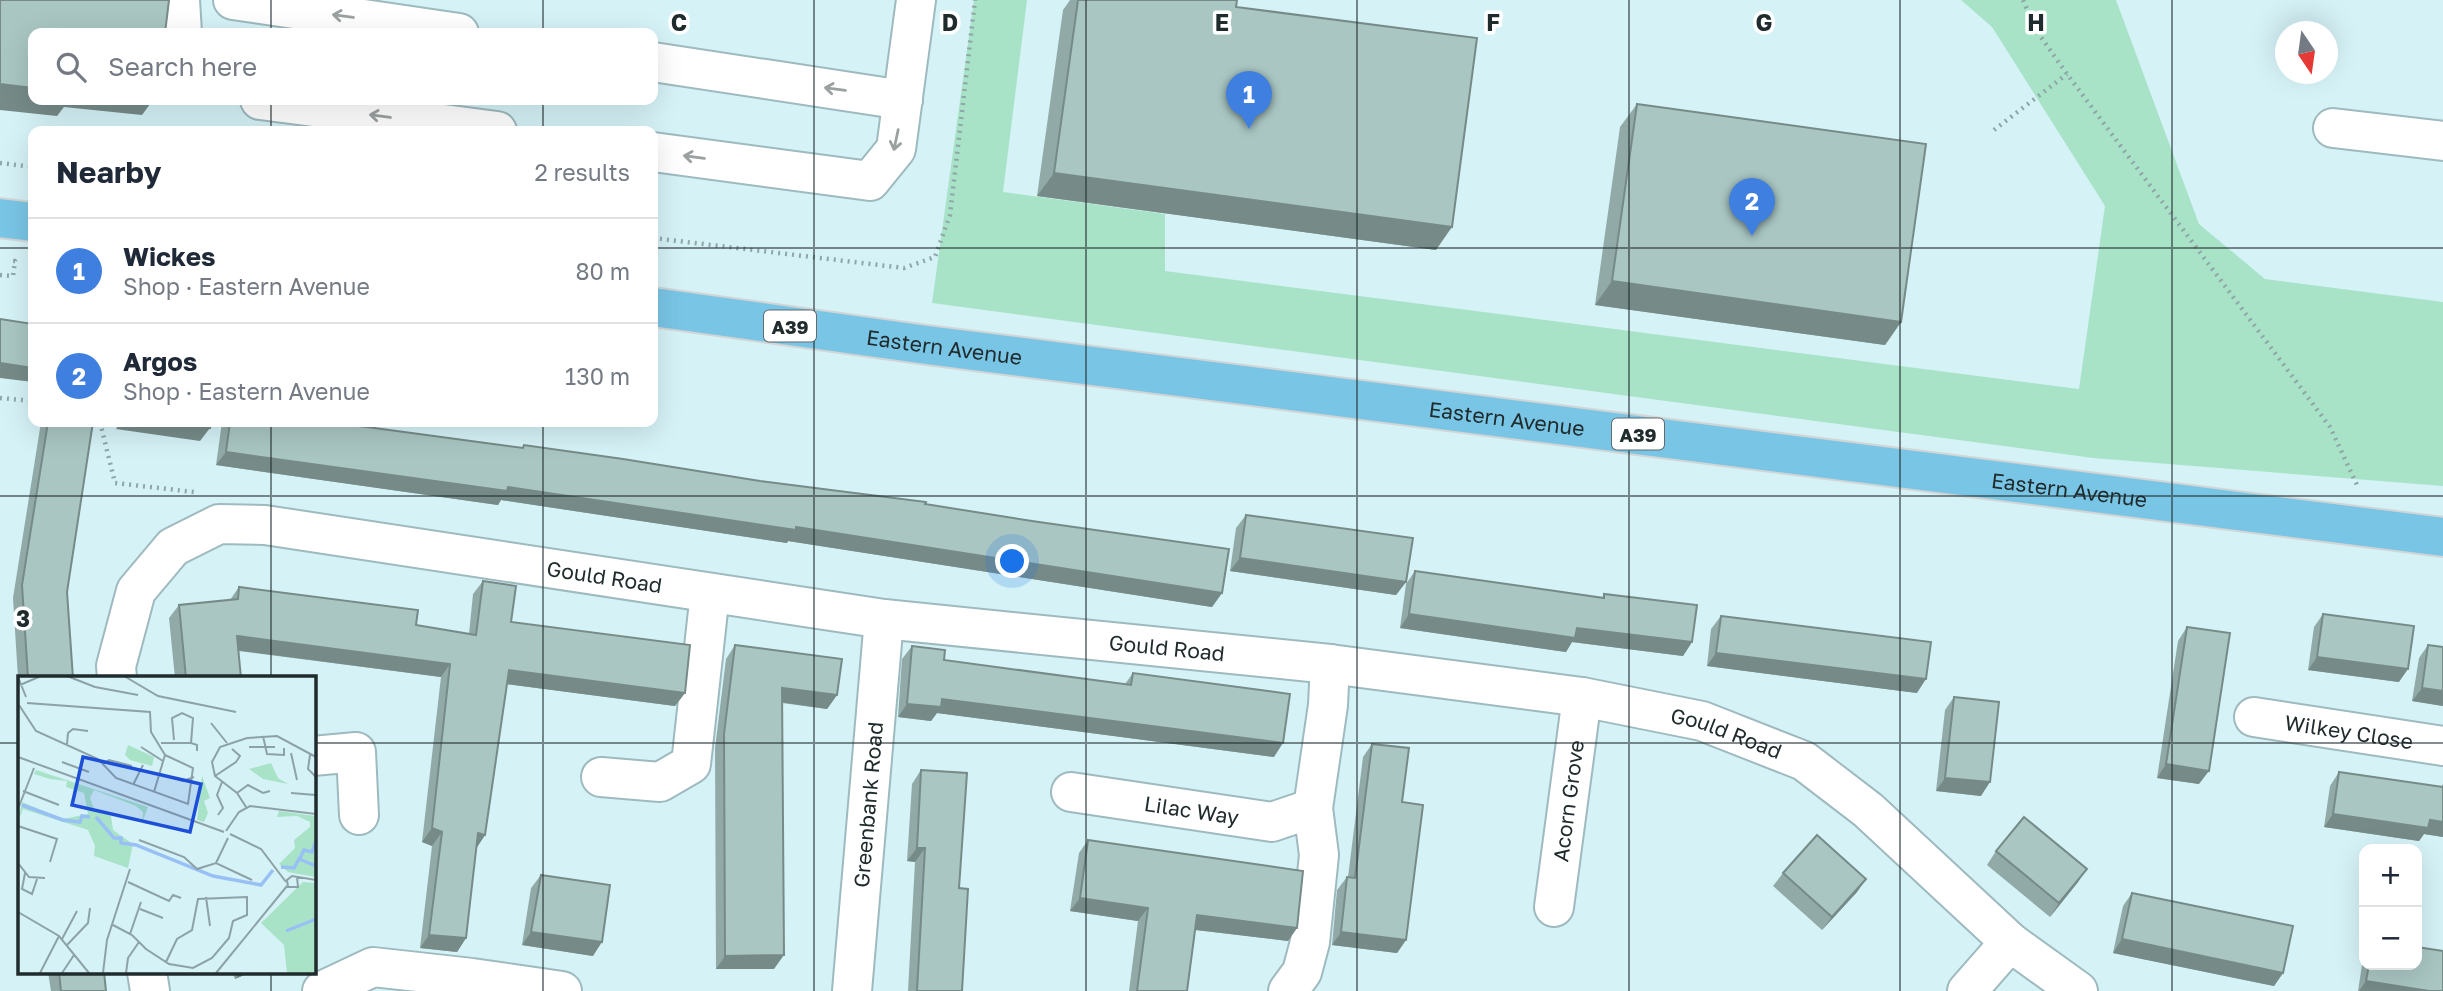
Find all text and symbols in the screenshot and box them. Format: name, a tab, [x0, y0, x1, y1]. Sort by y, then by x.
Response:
text: C	[671, 8, 687, 36]
text: D	[942, 8, 958, 36]
text: E	[1215, 8, 1229, 36]
text: F	[1486, 8, 1500, 36]
text: G	[1756, 8, 1772, 36]
text: H	[2027, 8, 2045, 36]
one-way arrow	[332, 9, 355, 22]
north arrow	[2275, 21, 2338, 84]
search box	[28, 28, 658, 105]
icon: search	[52, 48, 90, 86]
text: Search here	[108, 51, 257, 82]
pin: 1	[1226, 71, 1272, 129]
one-way arrow	[824, 82, 847, 95]
one-way arrow	[370, 109, 392, 122]
one-way arrow	[889, 128, 903, 151]
one-way arrow	[683, 151, 706, 164]
text: Nearby	[56, 154, 161, 190]
text: 2 results	[534, 158, 630, 186]
pin: 2	[1729, 178, 1775, 236]
text: Wickes	[123, 241, 216, 272]
text: 1	[73, 257, 85, 285]
text: 80 m	[576, 257, 630, 285]
text: Shop · Eastern Avenue	[123, 272, 370, 300]
road number: A39	[764, 310, 816, 342]
street label: Eastern Avenue	[865, 324, 1024, 370]
text: Argos	[123, 346, 197, 377]
text: 2	[72, 362, 86, 390]
text: 130 m	[565, 362, 630, 390]
text: Shop · Eastern Avenue	[123, 377, 370, 405]
street label: Eastern Avenue	[1427, 396, 1586, 441]
road number: A39	[1612, 418, 1664, 449]
street label: Eastern Avenue	[1990, 467, 2149, 512]
your location	[995, 544, 1029, 578]
street label: Gould Road	[545, 555, 664, 598]
text: 3	[16, 604, 30, 632]
street label: Gould Road	[1108, 629, 1226, 666]
inset map	[18, 676, 315, 974]
street label: Gould Road	[1668, 702, 1786, 764]
street label: Wilkey Close	[2283, 709, 2415, 754]
street label: Greenbank Road	[848, 721, 888, 889]
street label: Acorn Grove	[1547, 738, 1589, 864]
street label: Lilac Way	[1143, 790, 1241, 830]
map controls	[2359, 844, 2422, 970]
button: +	[2359, 844, 2422, 907]
button: −	[2359, 907, 2422, 970]

